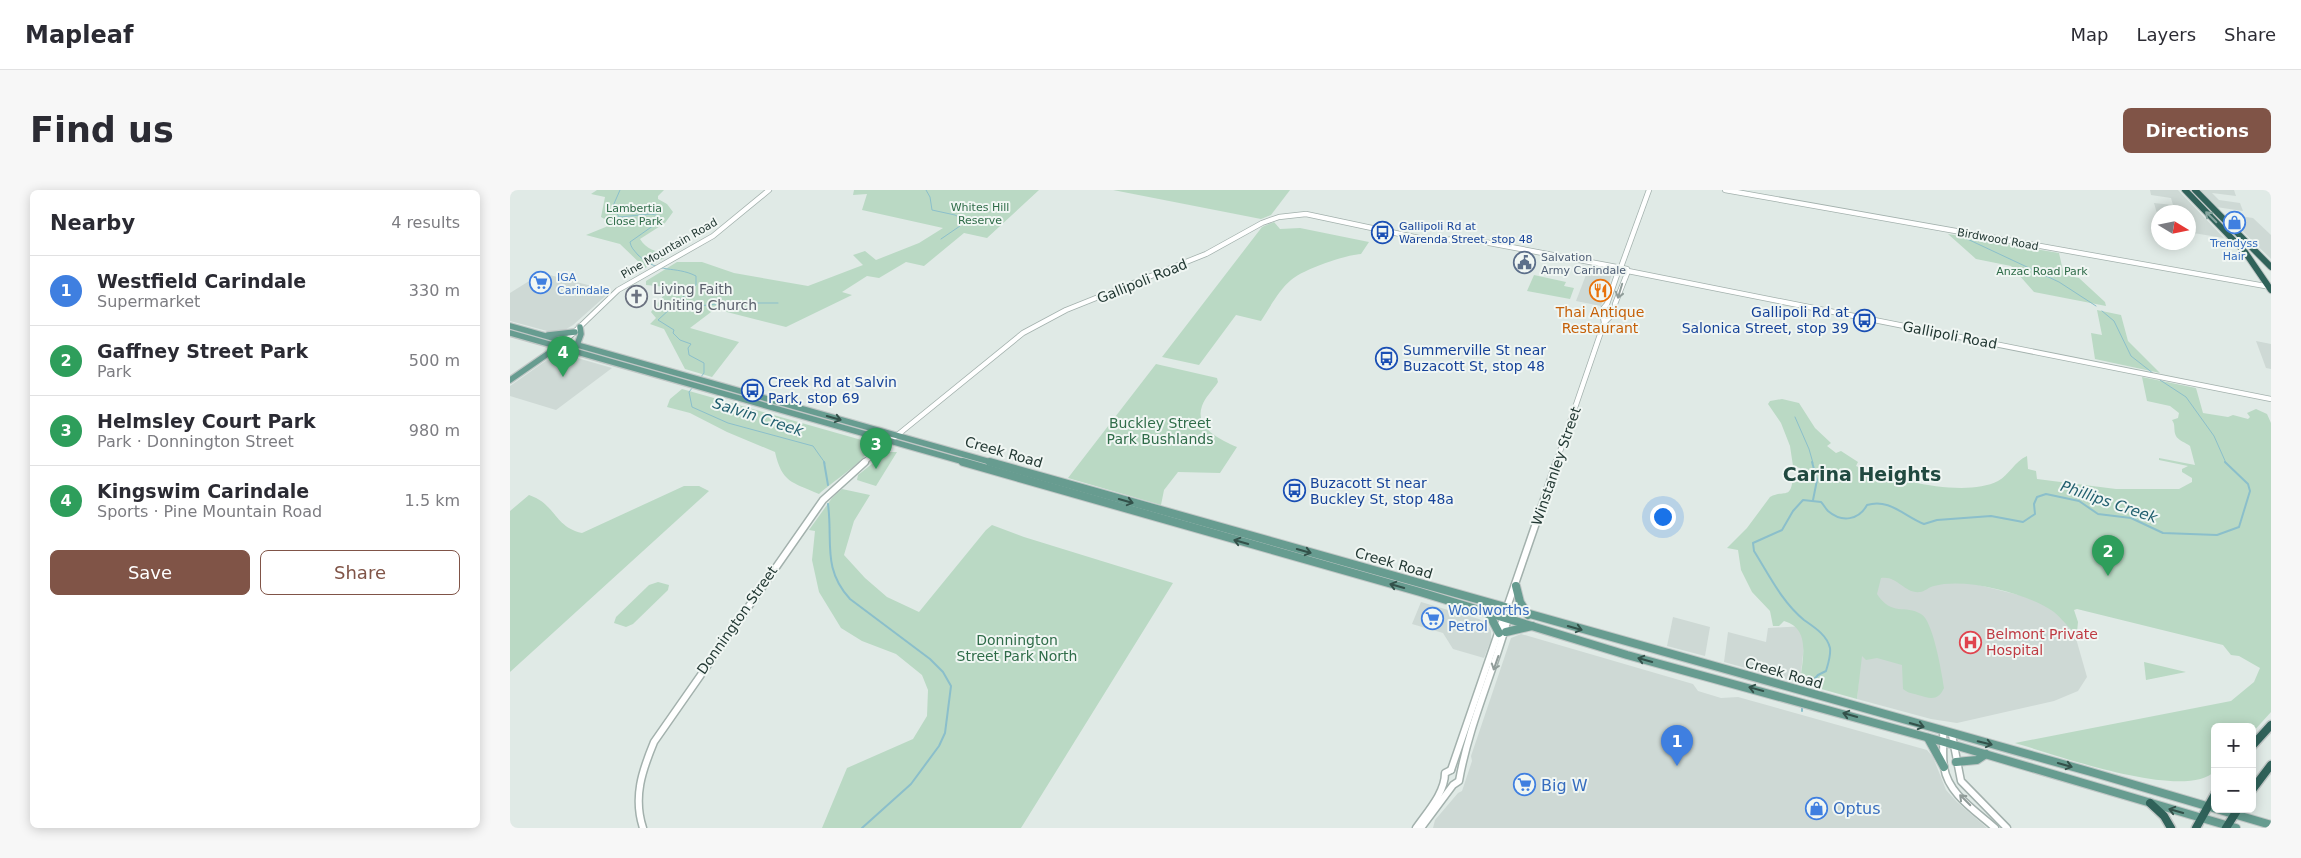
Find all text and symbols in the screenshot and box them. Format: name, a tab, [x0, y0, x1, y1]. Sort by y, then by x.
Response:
text: Mapleaf	[25, 21, 133, 49]
text: Map	[2070, 24, 2108, 45]
text: Layers	[2136, 24, 2196, 45]
text: Share	[2224, 24, 2276, 45]
button: Directions	[2123, 108, 2271, 153]
text: Find us	[30, 110, 174, 150]
park label: Whites Hill Reserve	[951, 201, 1009, 227]
park label: Lambertia Close Park	[605, 202, 663, 228]
north arrow	[2151, 205, 2196, 250]
shop icon: Trendyss Hair	[2222, 210, 2246, 234]
text: Nearby	[50, 211, 135, 235]
one-way arrow	[2205, 211, 2217, 223]
text: 4 results	[391, 213, 460, 232]
street label: Pine Mountain Road	[619, 216, 720, 281]
bus stop icon: Gallipoli Rd at Warenda Street, stop 48	[1371, 220, 1395, 244]
place label: Gallipoli Rd at Warenda Street, stop 48	[1399, 220, 1533, 246]
street label: Birdwood Road	[1956, 226, 2040, 253]
place label: Trendyss Hair	[2209, 237, 2258, 263]
public building icon: Salvation Army Carindale	[1513, 251, 1537, 275]
place label: Salvation Army Carindale	[1541, 251, 1626, 277]
street label: Gallipoli Road	[1095, 256, 1189, 306]
park label: Anzac Road Park	[1996, 265, 2088, 278]
text: Westfield Carindale	[97, 270, 306, 292]
supermarket icon: IGA Carindale	[529, 271, 553, 295]
place label: IGA Carindale	[557, 271, 610, 297]
restaurant icon: Thai Antique Restaurant	[1588, 278, 1612, 302]
text: 1	[60, 281, 72, 300]
text: 330 m	[409, 281, 460, 300]
place label: Living Faith Uniting Church	[653, 281, 757, 313]
one-way arrow	[1614, 283, 1624, 299]
church icon: Living Faith Uniting Church	[625, 285, 649, 309]
text: Supermarket	[97, 292, 200, 311]
place label: Thai Antique Restaurant	[1555, 304, 1644, 336]
place label: Gallipoli Rd at Salonica Street, stop 39	[1682, 304, 1850, 336]
bus stop icon: Gallipoli Rd at Salonica Street, stop 39	[1853, 308, 1877, 332]
street label: Gallipoli Road	[1901, 318, 1999, 352]
pin: 4	[547, 336, 579, 377]
text: Gaffney Street Park	[97, 340, 308, 362]
place label: Summerville St near Buzacott St, stop 48	[1403, 342, 1546, 374]
bus stop icon: Summerville St near Buzacott St, stop 48	[1375, 346, 1399, 370]
text: 2	[60, 351, 72, 370]
text: 500 m	[409, 351, 460, 370]
text: Park	[97, 362, 132, 381]
place label: Creek Rd at Salvin Park, stop 69	[768, 374, 897, 406]
bus stop icon: Creek Rd at Salvin Park, stop 69	[740, 378, 764, 402]
water label: Salvin Creek	[711, 394, 807, 440]
street label: Winstanley Street	[1528, 404, 1584, 527]
text: Helmsley Court Park	[97, 410, 316, 432]
one-way arrow	[826, 414, 842, 424]
park label: Buckley Street Park Bushlands	[1107, 415, 1213, 447]
text: 3	[60, 421, 72, 440]
text: 980 m	[409, 421, 460, 440]
pin: 3	[860, 428, 892, 469]
text: Park · Donnington Street	[97, 432, 294, 451]
street label: Creek Road	[963, 433, 1045, 471]
district label: Carina Heights	[1783, 463, 1941, 485]
place label: Buzacott St near Buckley St, stop 48a	[1310, 475, 1454, 507]
water label: Phillips Creek	[2058, 477, 2161, 527]
bus stop icon: Buzacott St near Buckley St, stop 48a	[1282, 479, 1306, 503]
text: Kingswim Carindale	[97, 480, 309, 502]
text: 4	[60, 491, 72, 510]
text: 1.5 km	[405, 491, 460, 510]
one-way arrow	[1117, 497, 1133, 507]
text: Sports · Pine Mountain Road	[97, 502, 322, 521]
your location	[1650, 504, 1676, 530]
pin: 2	[2092, 535, 2124, 576]
one-way arrow	[1234, 536, 1250, 546]
street label: Creek Road	[1353, 544, 1435, 582]
one-way arrow	[1295, 547, 1311, 557]
button: Save	[50, 550, 250, 595]
button: Share	[260, 550, 460, 595]
street label: Donnington Street	[694, 562, 781, 677]
one-way arrow	[1390, 581, 1406, 591]
place label: Woolworths Petrol	[1448, 602, 1529, 634]
supermarket icon: Woolworths Petrol	[1420, 606, 1444, 630]
one-way arrow	[1567, 624, 1583, 634]
place label: Belmont Private Hospital	[1986, 626, 2098, 658]
hospital icon: Belmont Private Hospital	[1958, 630, 1982, 654]
park label: Donnington Street Park North	[957, 632, 1077, 664]
one-way arrow	[1491, 654, 1500, 670]
street label: Creek Road	[1743, 654, 1825, 692]
one-way arrow	[1638, 655, 1654, 665]
one-way arrow	[1748, 684, 1764, 693]
one-way arrow	[1842, 710, 1858, 720]
one-way arrow	[1909, 720, 1925, 730]
map controls	[2211, 723, 2256, 813]
button: +	[2211, 723, 2256, 768]
pin: 1	[1661, 725, 1693, 766]
one-way arrow	[1977, 739, 1993, 748]
one-way arrow	[2057, 760, 2073, 770]
button: −	[2211, 768, 2256, 813]
supermarket icon: Big W	[1513, 773, 1537, 797]
place label: Big W	[1541, 776, 1588, 795]
one-way arrow	[1959, 794, 1971, 807]
shop icon: Optus	[1805, 796, 1829, 820]
place label: Optus	[1833, 799, 1881, 818]
one-way arrow	[2168, 805, 2184, 815]

